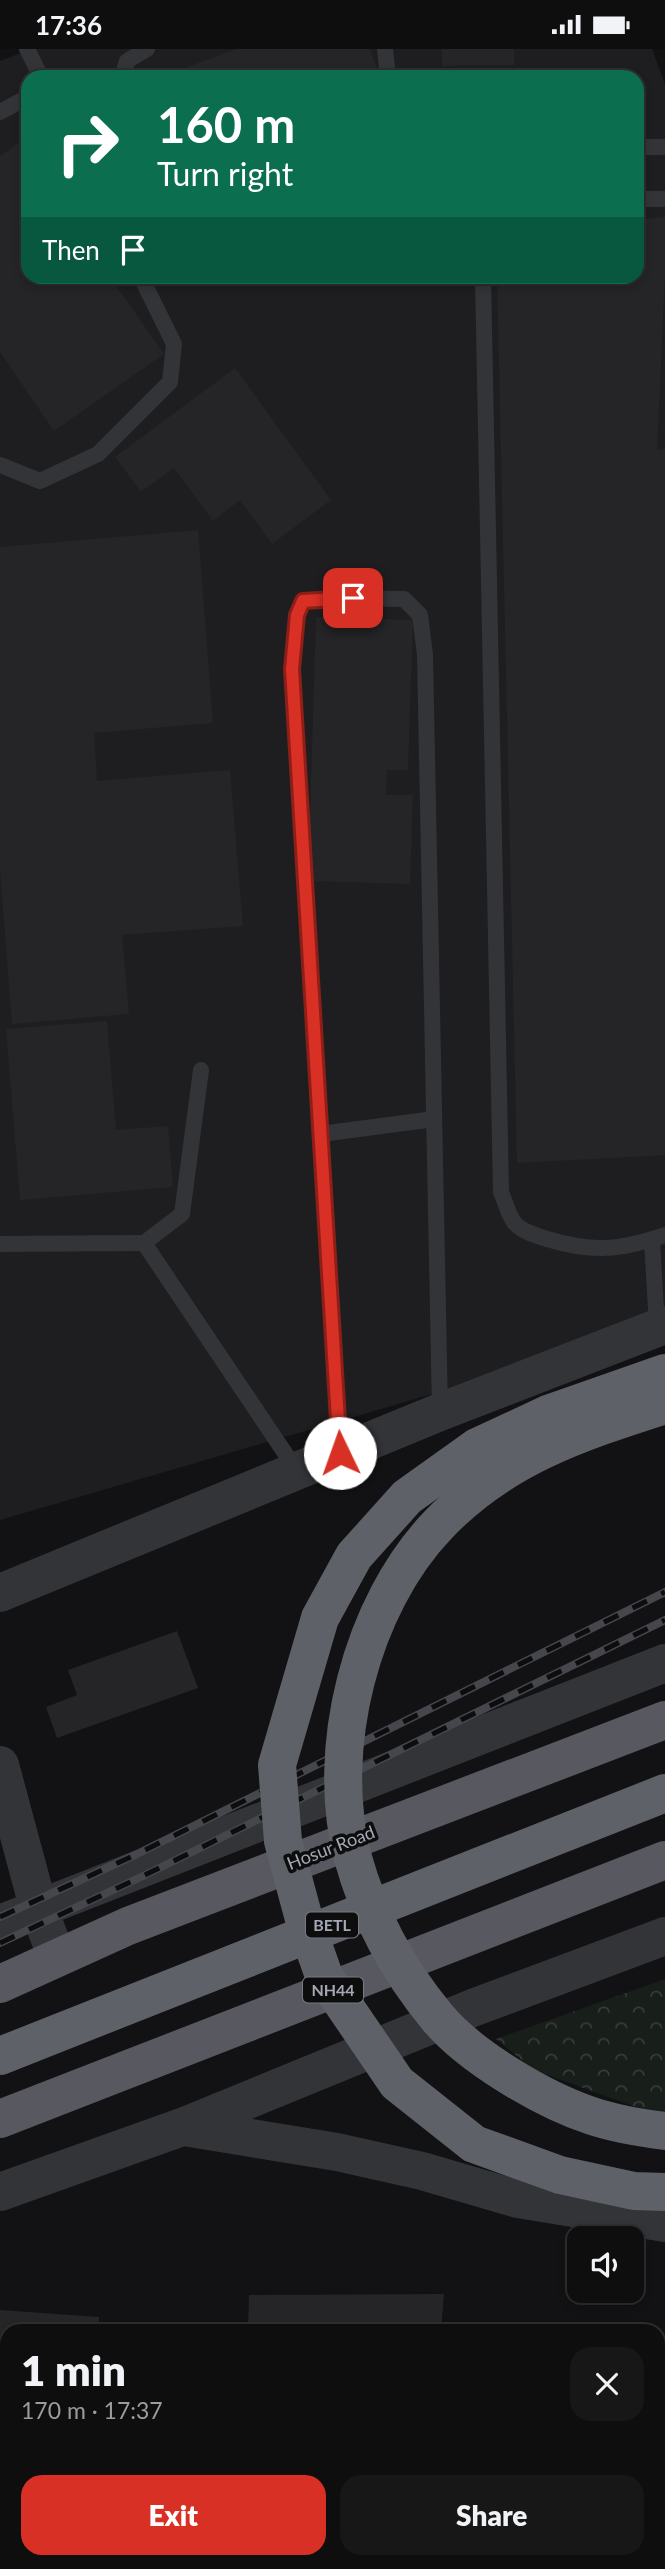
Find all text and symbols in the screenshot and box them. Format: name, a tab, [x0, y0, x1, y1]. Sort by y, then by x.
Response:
text: 17:36	[35, 9, 102, 41]
text: 160 m	[157, 95, 295, 153]
icon: right	[42, 98, 133, 189]
text: Turn right	[157, 154, 293, 193]
icon: arrive	[114, 231, 152, 269]
text: Then	[42, 234, 100, 266]
pin	[323, 568, 383, 628]
icon: arrive	[334, 579, 372, 617]
position arrow	[303, 1416, 377, 1490]
street label: Hosur Road	[284, 1820, 378, 1874]
road number: BETL	[306, 1913, 358, 1937]
road number: NH44	[303, 1977, 363, 2003]
map controls	[567, 2226, 644, 2303]
button: sound	[567, 2226, 644, 2303]
text: 1 min	[21, 2345, 126, 2395]
button: close	[570, 2347, 644, 2421]
text: 170 m · 17:37	[21, 2396, 163, 2424]
button: Exit	[21, 2475, 326, 2555]
button: Share	[340, 2475, 644, 2555]

